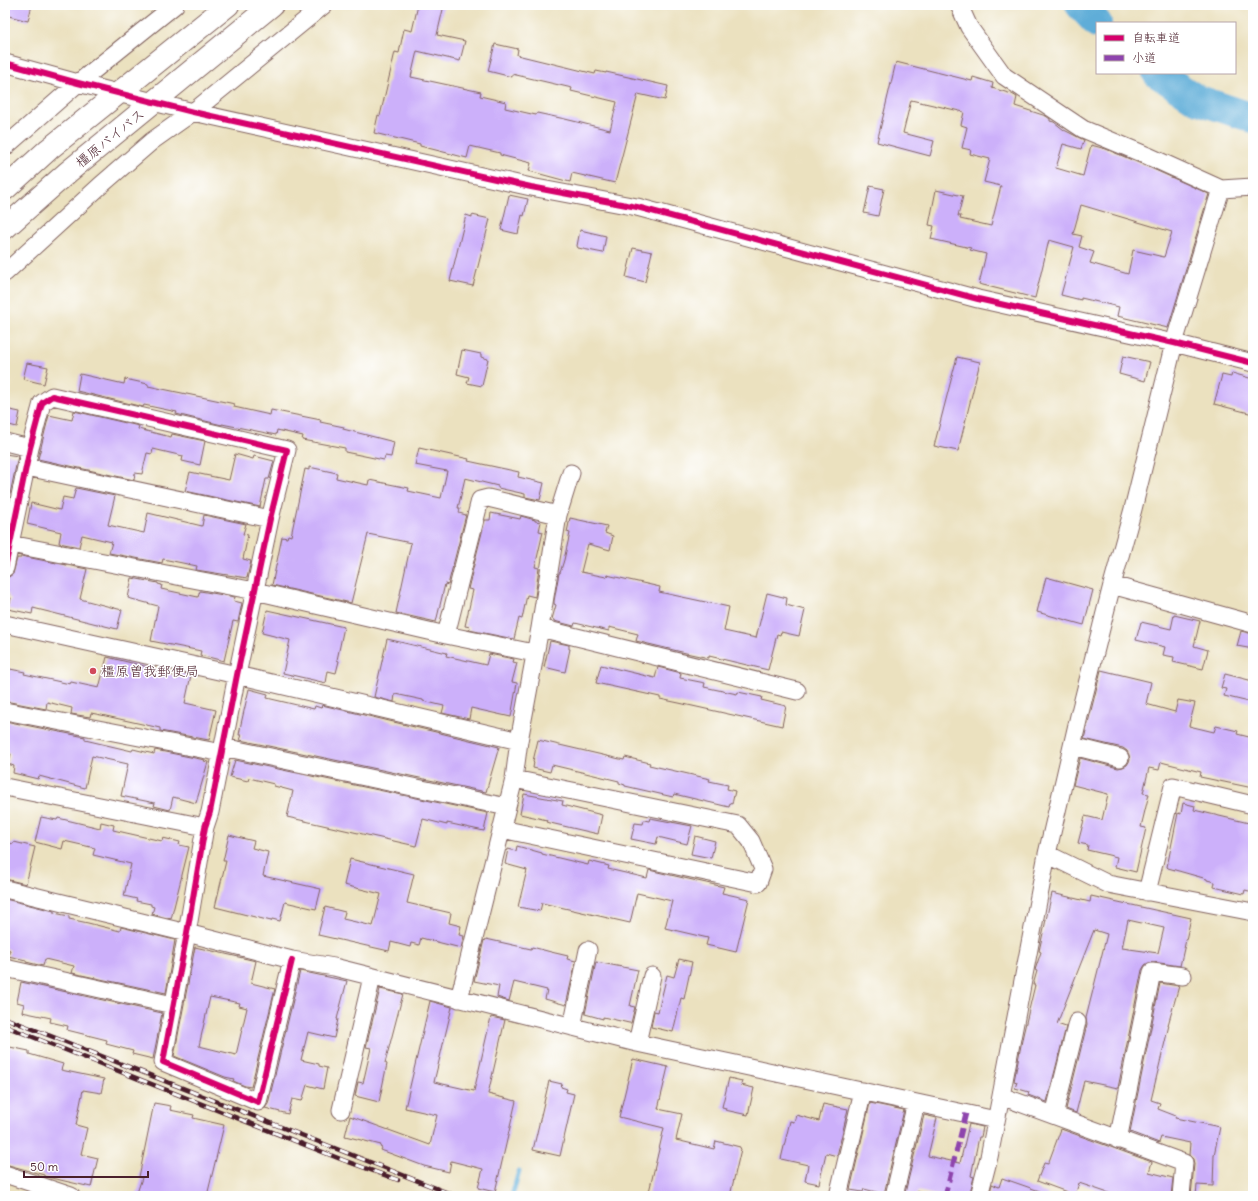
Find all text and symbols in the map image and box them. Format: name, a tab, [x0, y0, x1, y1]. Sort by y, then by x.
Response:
legend	[1096, 22, 1236, 74]
text: 自転車道	[1132, 30, 1180, 45]
text: 小道	[1132, 50, 1156, 65]
street label: 橿原バイパス	[72, 105, 148, 171]
place label: 橿原曽我郵便局	[101, 662, 199, 680]
marker: 橿原曽我郵便局	[88, 666, 98, 676]
scale bar	[24, 1153, 148, 1179]
text: 50 m	[30, 1159, 59, 1174]

